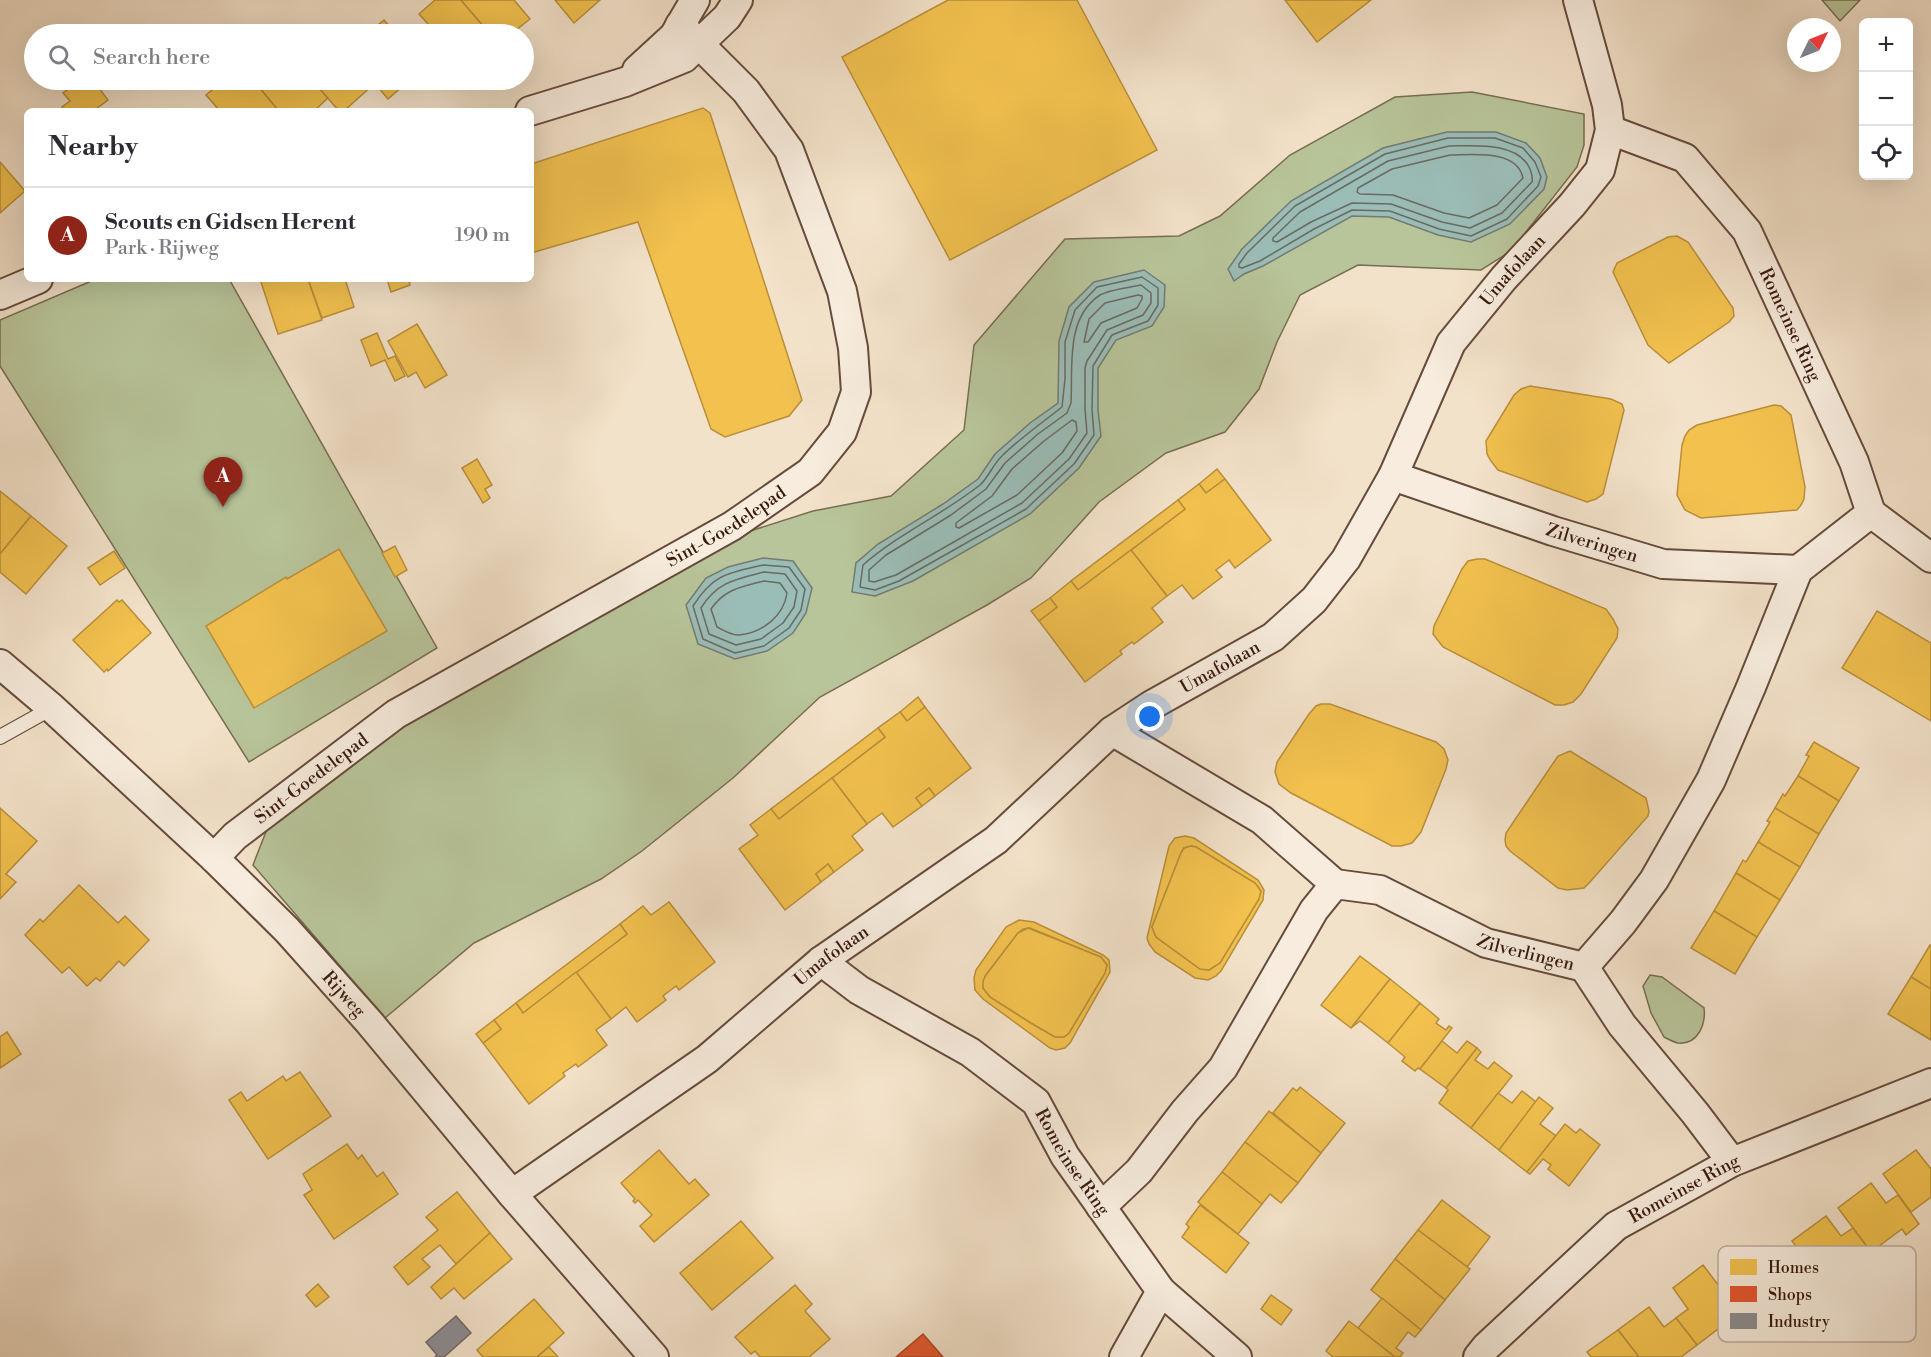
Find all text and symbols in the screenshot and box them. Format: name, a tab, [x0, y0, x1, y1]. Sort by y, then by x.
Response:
north arrow	[1787, 18, 1841, 72]
map controls	[1859, 18, 1913, 180]
button: +	[1859, 18, 1913, 72]
search box	[24, 24, 534, 90]
icon: search	[45, 41, 78, 74]
text: Search here	[93, 44, 210, 71]
button: −	[1859, 72, 1913, 126]
button: locate	[1859, 126, 1913, 180]
text: Nearby	[48, 131, 138, 163]
text: Scouts en Gidsen Herent	[105, 209, 356, 236]
text: A	[60, 223, 75, 248]
text: 190 m	[455, 223, 510, 248]
street label: Umafolaan	[1475, 230, 1551, 311]
text: Park · Rijweg	[105, 236, 219, 261]
street label: Romeinse Ring	[1754, 264, 1827, 386]
pin: A	[204, 458, 242, 507]
street label: Sint-Goedelepad	[662, 481, 791, 573]
street label: Zilveringen	[1543, 518, 1641, 568]
street label: Umafolaan	[1176, 635, 1264, 699]
your location	[1135, 702, 1164, 731]
street label: Sint-Goedelepad	[250, 728, 374, 829]
street label: Umafolaan	[789, 920, 874, 991]
street label: Zilverlingen	[1473, 929, 1577, 976]
street label: Rijweg	[317, 966, 371, 1023]
street label: Romeinse Ring	[1030, 1104, 1115, 1221]
street label: Romeinse Ring	[1625, 1149, 1743, 1229]
legend	[1718, 1246, 1916, 1342]
text: Homes	[1768, 1258, 1819, 1278]
text: Shops	[1768, 1285, 1812, 1305]
text: Industry	[1768, 1312, 1830, 1332]

